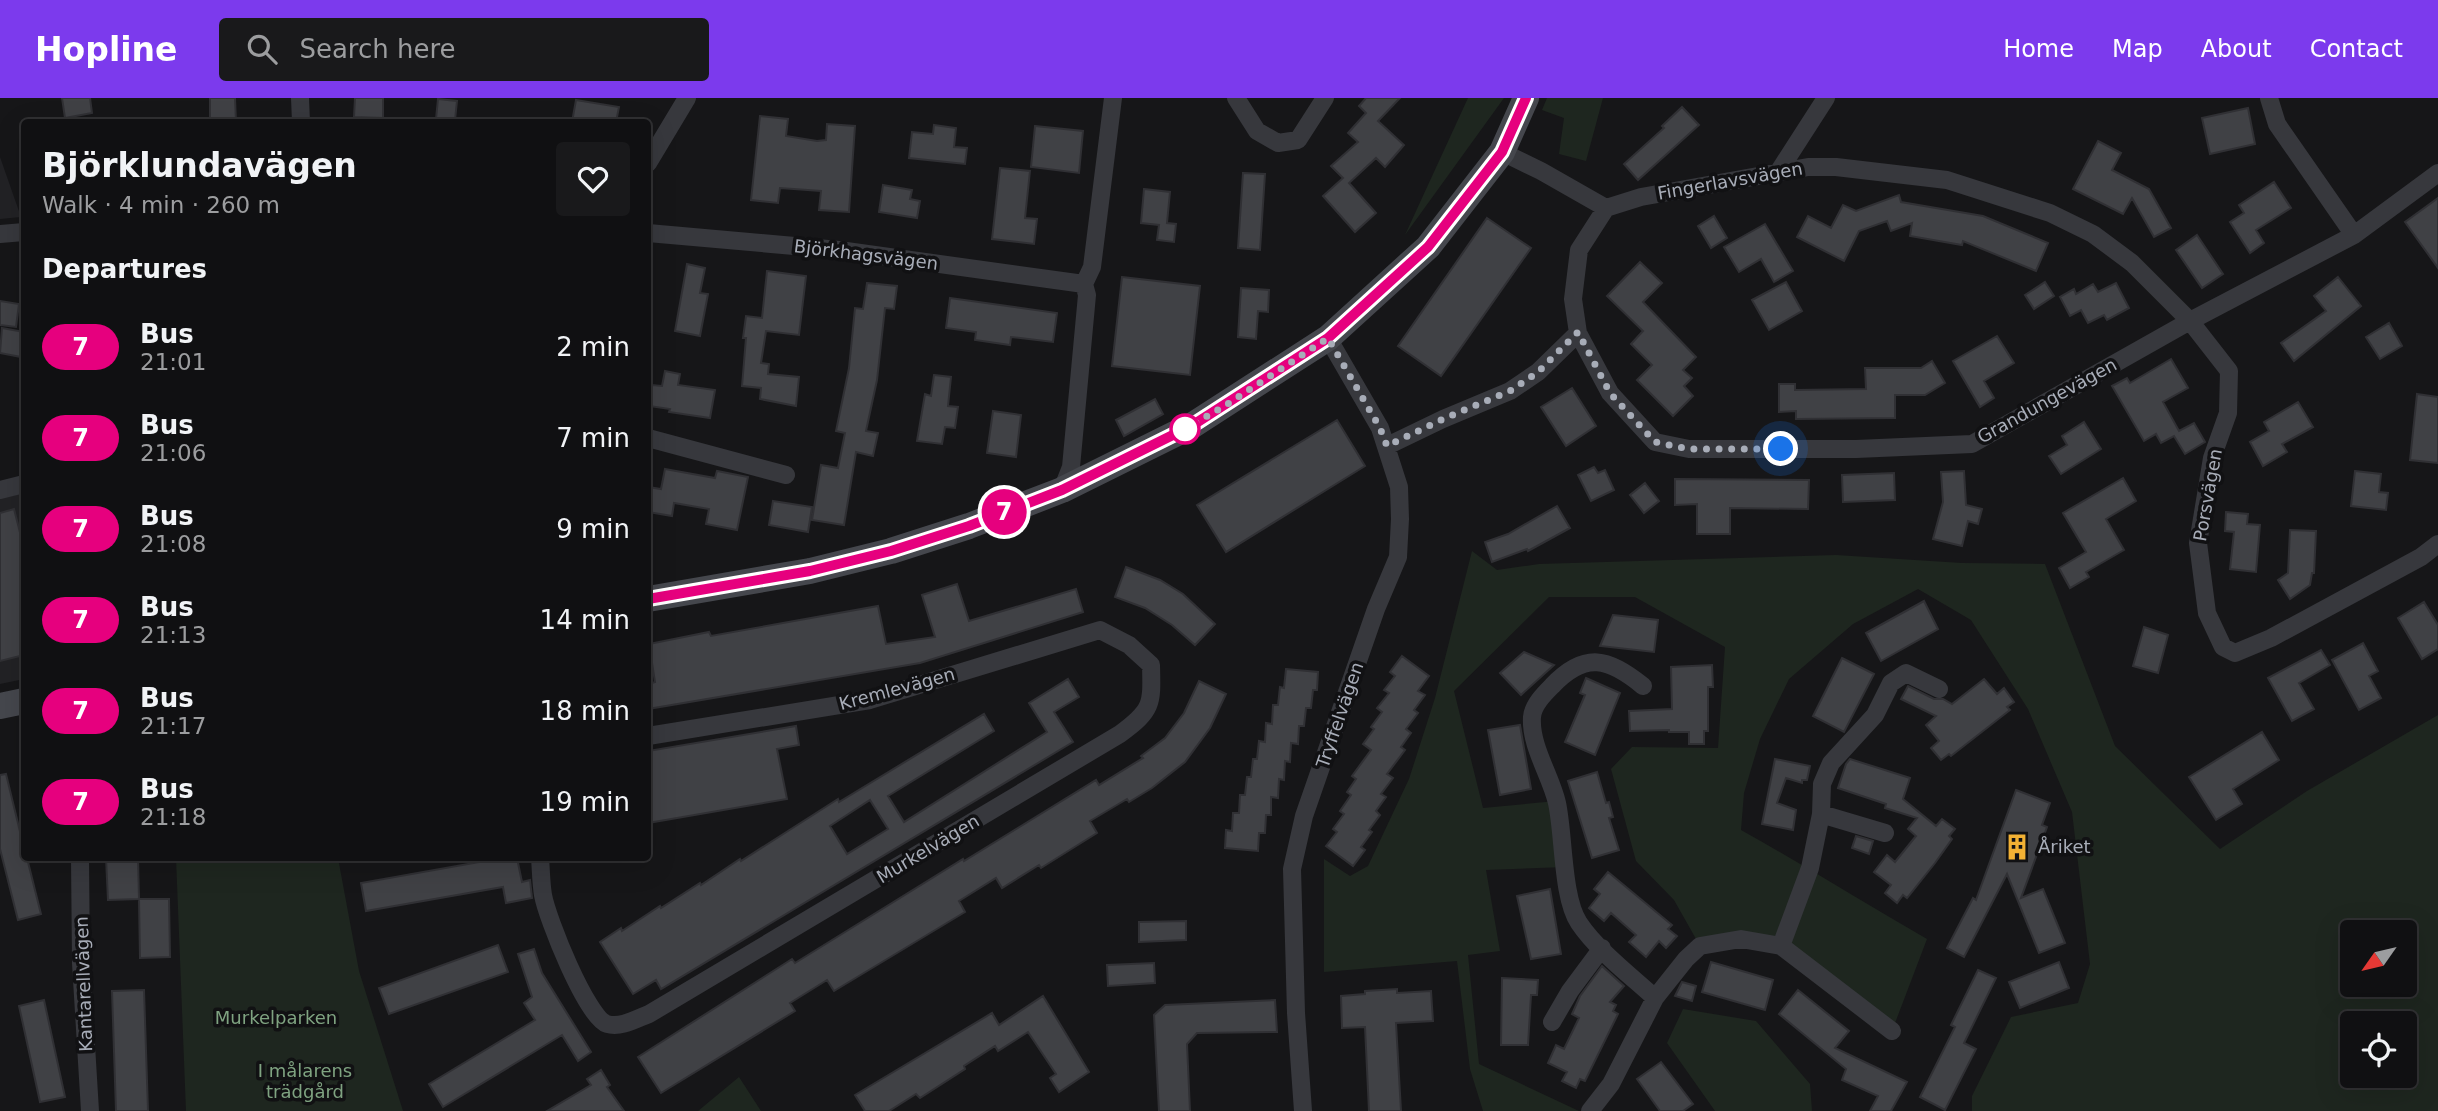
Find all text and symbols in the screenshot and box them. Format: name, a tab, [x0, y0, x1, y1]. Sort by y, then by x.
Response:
search box	[219, 18, 709, 81]
text: Hopline	[35, 30, 177, 69]
icon: search	[243, 30, 281, 68]
text: Search here	[299, 34, 456, 64]
text: Home	[2003, 35, 2074, 63]
text: Map	[2112, 35, 2163, 63]
text: About	[2201, 35, 2272, 63]
text: Contact	[2310, 35, 2403, 63]
button: heart	[556, 142, 630, 216]
text: Björklundavägen	[42, 146, 357, 185]
street label: Fingerlavsvägen	[1656, 157, 1804, 204]
text: Walk · 4 min · 260 m	[42, 192, 280, 218]
street label: Björkhagsvägen	[793, 235, 939, 274]
text: Departures	[42, 254, 207, 284]
text: Bus	[140, 319, 194, 349]
text: 2 min	[556, 332, 630, 362]
text: 7	[72, 333, 89, 361]
text: 21:01	[140, 349, 206, 375]
street label: Grandungevägen	[1973, 354, 2120, 448]
text: Bus	[140, 410, 194, 440]
unlabelled marker	[1170, 414, 1200, 444]
text: 7 min	[556, 423, 630, 453]
text: 7	[72, 424, 89, 452]
your location	[1763, 431, 1798, 466]
text: 21:06	[140, 440, 206, 466]
street label: Porsvägen	[2189, 447, 2226, 543]
line badge: 7	[981, 489, 1027, 535]
text: 7	[996, 498, 1012, 526]
text: Bus	[140, 501, 194, 531]
text: 9 min	[556, 514, 630, 544]
text: 7	[72, 515, 89, 543]
text: 21:08	[140, 531, 206, 557]
text: Bus	[140, 592, 194, 622]
text: 14 min	[540, 605, 630, 635]
text: 7	[72, 606, 89, 634]
text: 21:13	[140, 622, 206, 648]
street label: Tryffelvägen	[1311, 659, 1367, 771]
street label: Kremlevägen	[837, 663, 957, 714]
text: Bus	[140, 683, 194, 713]
text: 18 min	[540, 696, 630, 726]
text: 7	[72, 697, 89, 725]
text: 21:17	[140, 713, 206, 739]
text: Bus	[140, 774, 194, 804]
text: 19 min	[540, 787, 630, 817]
text: 7	[72, 788, 89, 816]
text: 21:18	[140, 804, 206, 830]
street label: Murkelvägen	[873, 810, 983, 887]
building icon: Åriket	[2002, 832, 2032, 862]
place label: Åriket	[2038, 836, 2091, 857]
street label: Kantarellvägen	[71, 916, 96, 1052]
north arrow	[2340, 920, 2417, 998]
map controls	[2340, 920, 2417, 1088]
park label: Murkelparken	[215, 1007, 337, 1028]
button: locate	[2340, 1011, 2417, 1088]
park label: I målarens trädgård	[258, 1060, 352, 1102]

